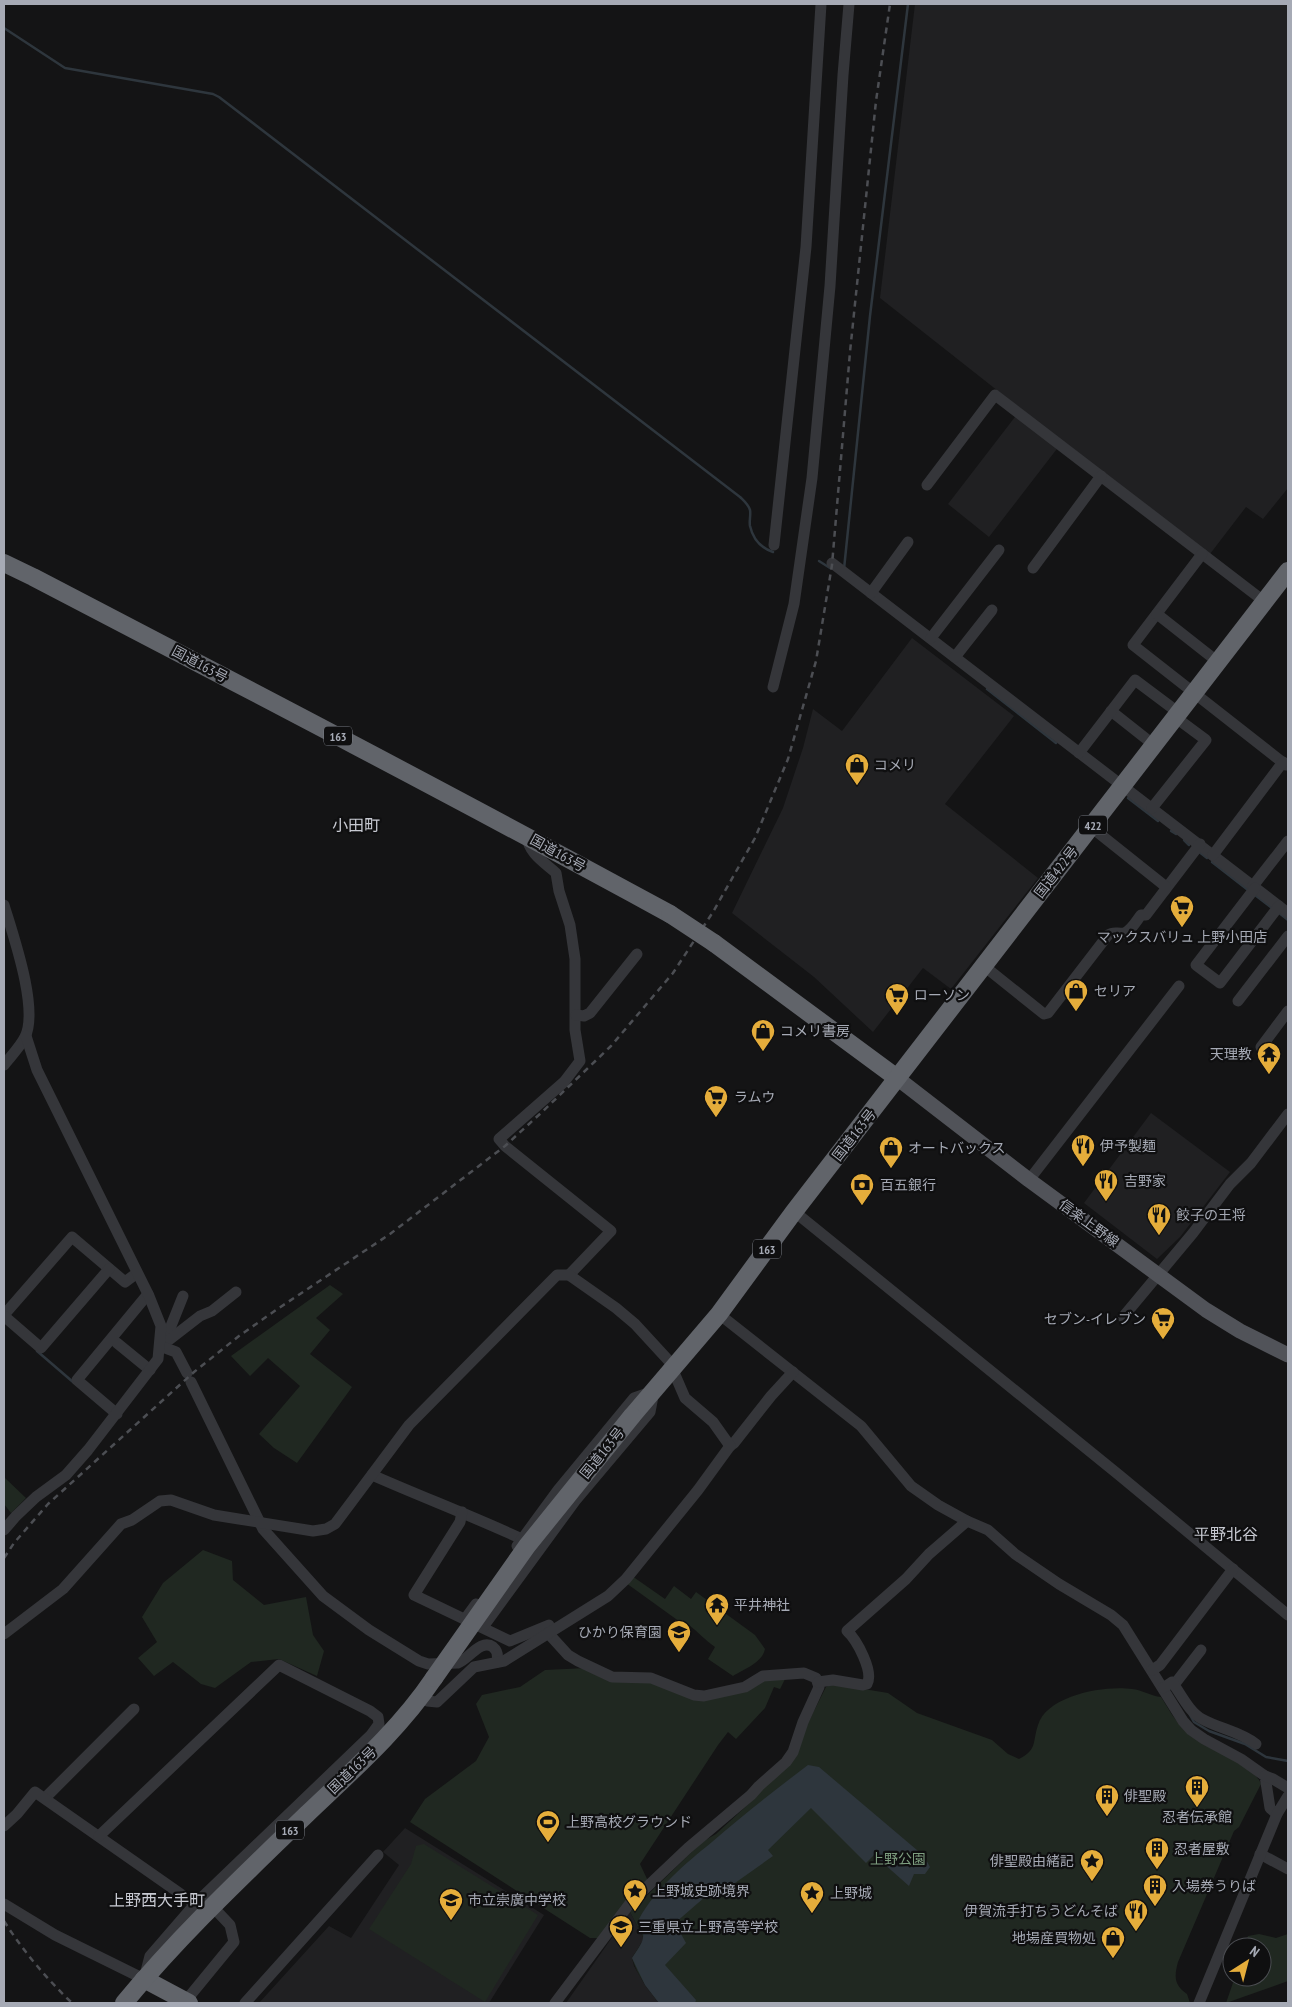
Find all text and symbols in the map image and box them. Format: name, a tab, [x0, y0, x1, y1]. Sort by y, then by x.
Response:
street label: 国道163号	[169, 642, 231, 686]
road number: 163	[324, 726, 352, 746]
shop icon: コメリ	[844, 752, 870, 786]
place label: コメリ	[874, 756, 916, 774]
district label: 小田町	[332, 815, 380, 835]
road number: 422	[1079, 816, 1107, 834]
street label: 国道163号	[527, 830, 589, 876]
street label: 国道422号	[1030, 842, 1082, 902]
supermarket icon: マックスバリュ 上野小田店	[1169, 894, 1195, 928]
place label: マックスバリュ 上野小田店	[1097, 928, 1267, 946]
shop icon: セリア	[1063, 978, 1089, 1012]
supermarket icon: ローソン	[884, 982, 910, 1016]
place label: セリア	[1094, 982, 1136, 1000]
place label: ローソン	[914, 986, 970, 1004]
shop icon: コメリ書房	[750, 1018, 776, 1052]
place label: コメリ書房	[780, 1022, 850, 1040]
temple icon: 天理教	[1256, 1041, 1282, 1075]
place label: 天理教	[1210, 1045, 1252, 1063]
supermarket icon: ラムウ	[703, 1084, 729, 1118]
place label: ラムウ	[734, 1088, 776, 1106]
street label: 国道163号	[828, 1105, 880, 1165]
restaurant icon: 伊予製麺	[1070, 1133, 1096, 1167]
shop icon: オートバックス	[878, 1135, 904, 1169]
place label: 伊予製麺	[1100, 1137, 1156, 1155]
place label: オートバックス	[908, 1139, 1006, 1157]
restaurant icon: 吉野家	[1093, 1168, 1119, 1202]
bank icon: 百五銀行	[849, 1172, 875, 1206]
place label: 吉野家	[1124, 1172, 1166, 1190]
place label: 百五銀行	[880, 1176, 936, 1194]
street label: 信楽上野線	[1055, 1195, 1123, 1251]
restaurant icon: 餃子の王将	[1146, 1202, 1172, 1236]
place label: 餃子の王将	[1176, 1206, 1246, 1224]
road number: 163	[753, 1240, 781, 1258]
supermarket icon: セブン-イレブン	[1150, 1306, 1176, 1340]
place label: セブン-イレブン	[1044, 1310, 1146, 1328]
street label: 国道163号	[576, 1424, 628, 1482]
district label: 平野北谷	[1194, 1524, 1258, 1544]
temple icon: 平井神社	[704, 1592, 730, 1626]
place label: 平井神社	[734, 1596, 790, 1614]
school or university icon: ひかり保育園	[666, 1619, 692, 1653]
place label: ひかり保育園	[578, 1623, 662, 1641]
street label: 国道163号	[324, 1742, 380, 1798]
building icon: 忍者伝承館	[1184, 1774, 1210, 1808]
building icon: 俳聖殿	[1094, 1783, 1120, 1817]
place label: 俳聖殿	[1124, 1787, 1166, 1805]
place label: 忍者伝承館	[1162, 1808, 1232, 1826]
sports icon: 上野高校グラウンド	[535, 1809, 561, 1843]
place label: 上野高校グラウンド	[566, 1813, 692, 1831]
road number: 163	[276, 1820, 304, 1840]
building icon: 忍者屋敷	[1144, 1836, 1170, 1870]
place label: 忍者屋敷	[1174, 1840, 1230, 1858]
place icon: 俳聖殿由緒記	[1079, 1848, 1105, 1882]
park label: 上野公園	[870, 1850, 926, 1868]
place label: 俳聖殿由緒記	[990, 1852, 1074, 1870]
building icon: 入場券うりば	[1142, 1873, 1168, 1907]
place label: 入場券うりば	[1172, 1877, 1256, 1895]
place icon: 上野城史跡境界	[622, 1878, 648, 1912]
place icon: 上野城	[799, 1880, 825, 1914]
place label: 上野城史跡境界	[652, 1882, 750, 1900]
place label: 上野城	[830, 1884, 872, 1902]
school or university icon: 市立崇廣中学校	[438, 1887, 464, 1921]
district label: 上野西大手町	[109, 1890, 205, 1910]
place label: 市立崇廣中学校	[468, 1891, 566, 1909]
restaurant icon: 伊賀流手打ちうどんそば	[1123, 1898, 1149, 1932]
place label: 伊賀流手打ちうどんそば	[964, 1902, 1118, 1920]
school or university icon: 三重県立上野高等学校	[608, 1914, 634, 1948]
place label: 三重県立上野高等学校	[638, 1918, 778, 1936]
shop icon: 地場産買物処	[1100, 1925, 1126, 1959]
place label: 地場産買物処	[1012, 1929, 1096, 1947]
north arrow	[1222, 1937, 1272, 1987]
text: N	[1246, 1942, 1263, 1961]

